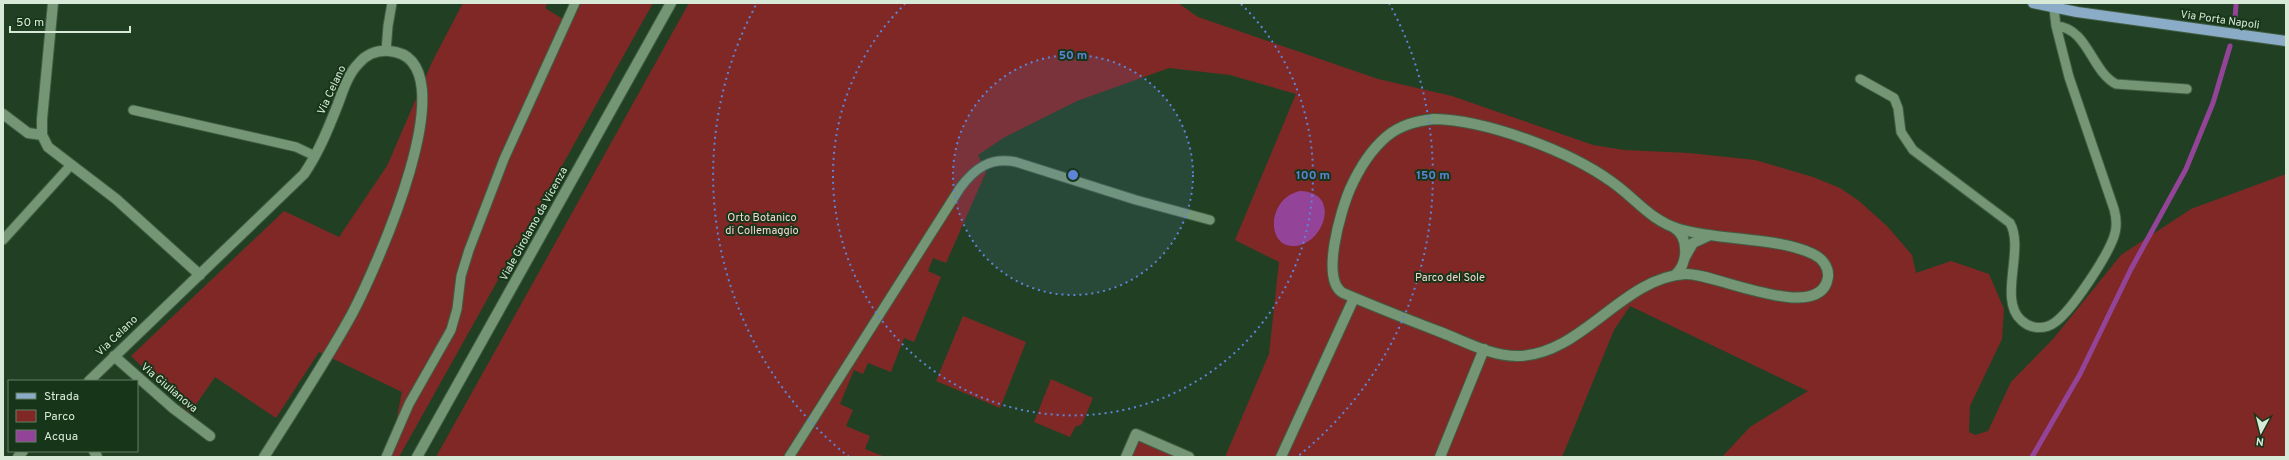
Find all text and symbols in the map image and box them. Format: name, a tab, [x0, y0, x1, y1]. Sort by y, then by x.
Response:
scale bar	[10, 8, 130, 34]
street label: Via Porta Napoli	[2179, 8, 2261, 32]
text: 50 m	[16, 15, 44, 31]
text: 50 m	[1059, 48, 1087, 64]
street label: Via Celano	[315, 63, 349, 117]
street label: Viale Girolamo da Vicenza	[497, 164, 571, 283]
centre of rings	[1066, 168, 1080, 182]
text: 100 m	[1296, 168, 1330, 184]
text: 150 m	[1416, 168, 1450, 184]
park label: Orto Botanico di Collemaggio	[725, 211, 799, 238]
park label: Parco del Sole	[1415, 271, 1485, 285]
street label: Via Celano	[93, 313, 141, 359]
street label: Via Giulianova	[138, 360, 201, 416]
legend	[8, 380, 138, 452]
text: Strada	[44, 389, 79, 405]
text: Parco	[44, 409, 75, 425]
north arrow	[2241, 412, 2281, 452]
text: Acqua	[44, 429, 78, 445]
text: N	[2255, 434, 2265, 448]

